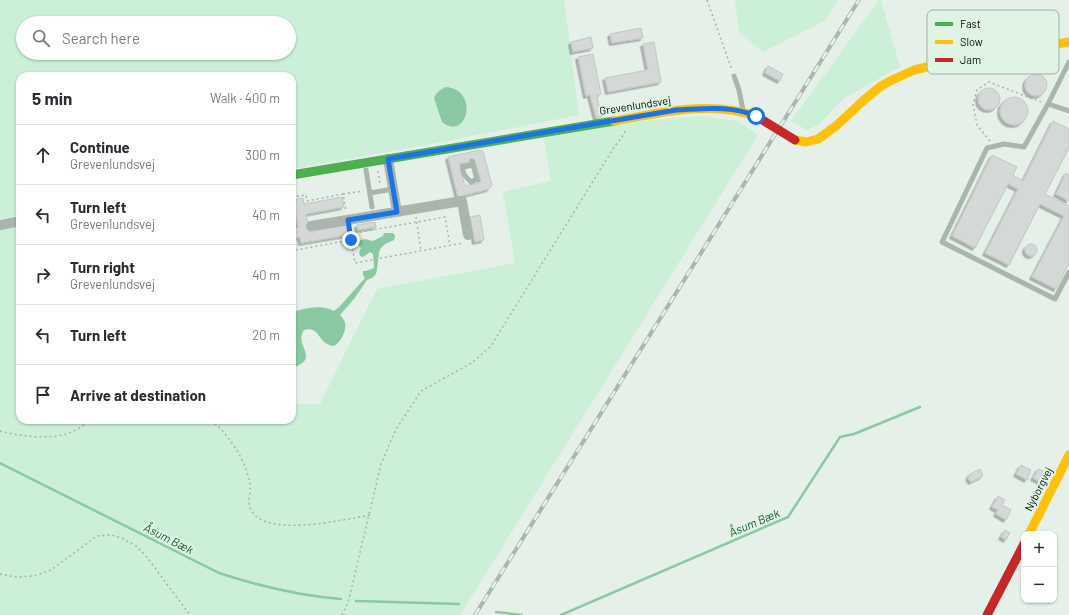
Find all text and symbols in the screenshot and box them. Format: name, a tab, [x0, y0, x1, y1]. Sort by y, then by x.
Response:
legend	[927, 10, 1059, 74]
search box	[16, 16, 296, 60]
text: Fast	[960, 17, 981, 30]
icon: search	[30, 27, 52, 49]
text: Search here	[62, 29, 140, 47]
text: Slow	[960, 35, 983, 48]
text: Jam	[960, 53, 981, 66]
text: 5 min	[32, 88, 72, 108]
text: Walk · 400 m	[210, 90, 280, 106]
street label: Grevenlundsvej	[598, 93, 672, 117]
route start	[747, 107, 765, 125]
text: Continue	[70, 138, 130, 156]
icon: ahead	[32, 144, 54, 166]
text: 300 m	[245, 147, 280, 163]
text: Grevenlundsvej	[70, 156, 155, 172]
text: Turn left	[70, 198, 126, 216]
icon: left	[32, 204, 54, 226]
text: 40 m	[252, 207, 280, 223]
text: Grevenlundsvej	[70, 216, 155, 232]
route end	[342, 231, 360, 249]
text: Turn right	[70, 258, 135, 276]
icon: right	[32, 264, 54, 286]
text: 40 m	[252, 267, 280, 283]
text: Grevenlundsvej	[70, 276, 155, 292]
icon: left	[32, 324, 54, 346]
text: Turn left	[70, 326, 126, 344]
text: 20 m	[252, 327, 280, 343]
icon: arrive	[32, 384, 54, 406]
text: Arrive at destination	[70, 386, 206, 404]
street label: Nyborgvej	[1021, 465, 1055, 513]
water label: Åsum Bæk	[727, 505, 782, 539]
water label: Åsum Bæk	[142, 520, 196, 556]
map controls	[1021, 531, 1057, 603]
button: +	[1021, 531, 1057, 567]
button: −	[1021, 567, 1057, 603]

